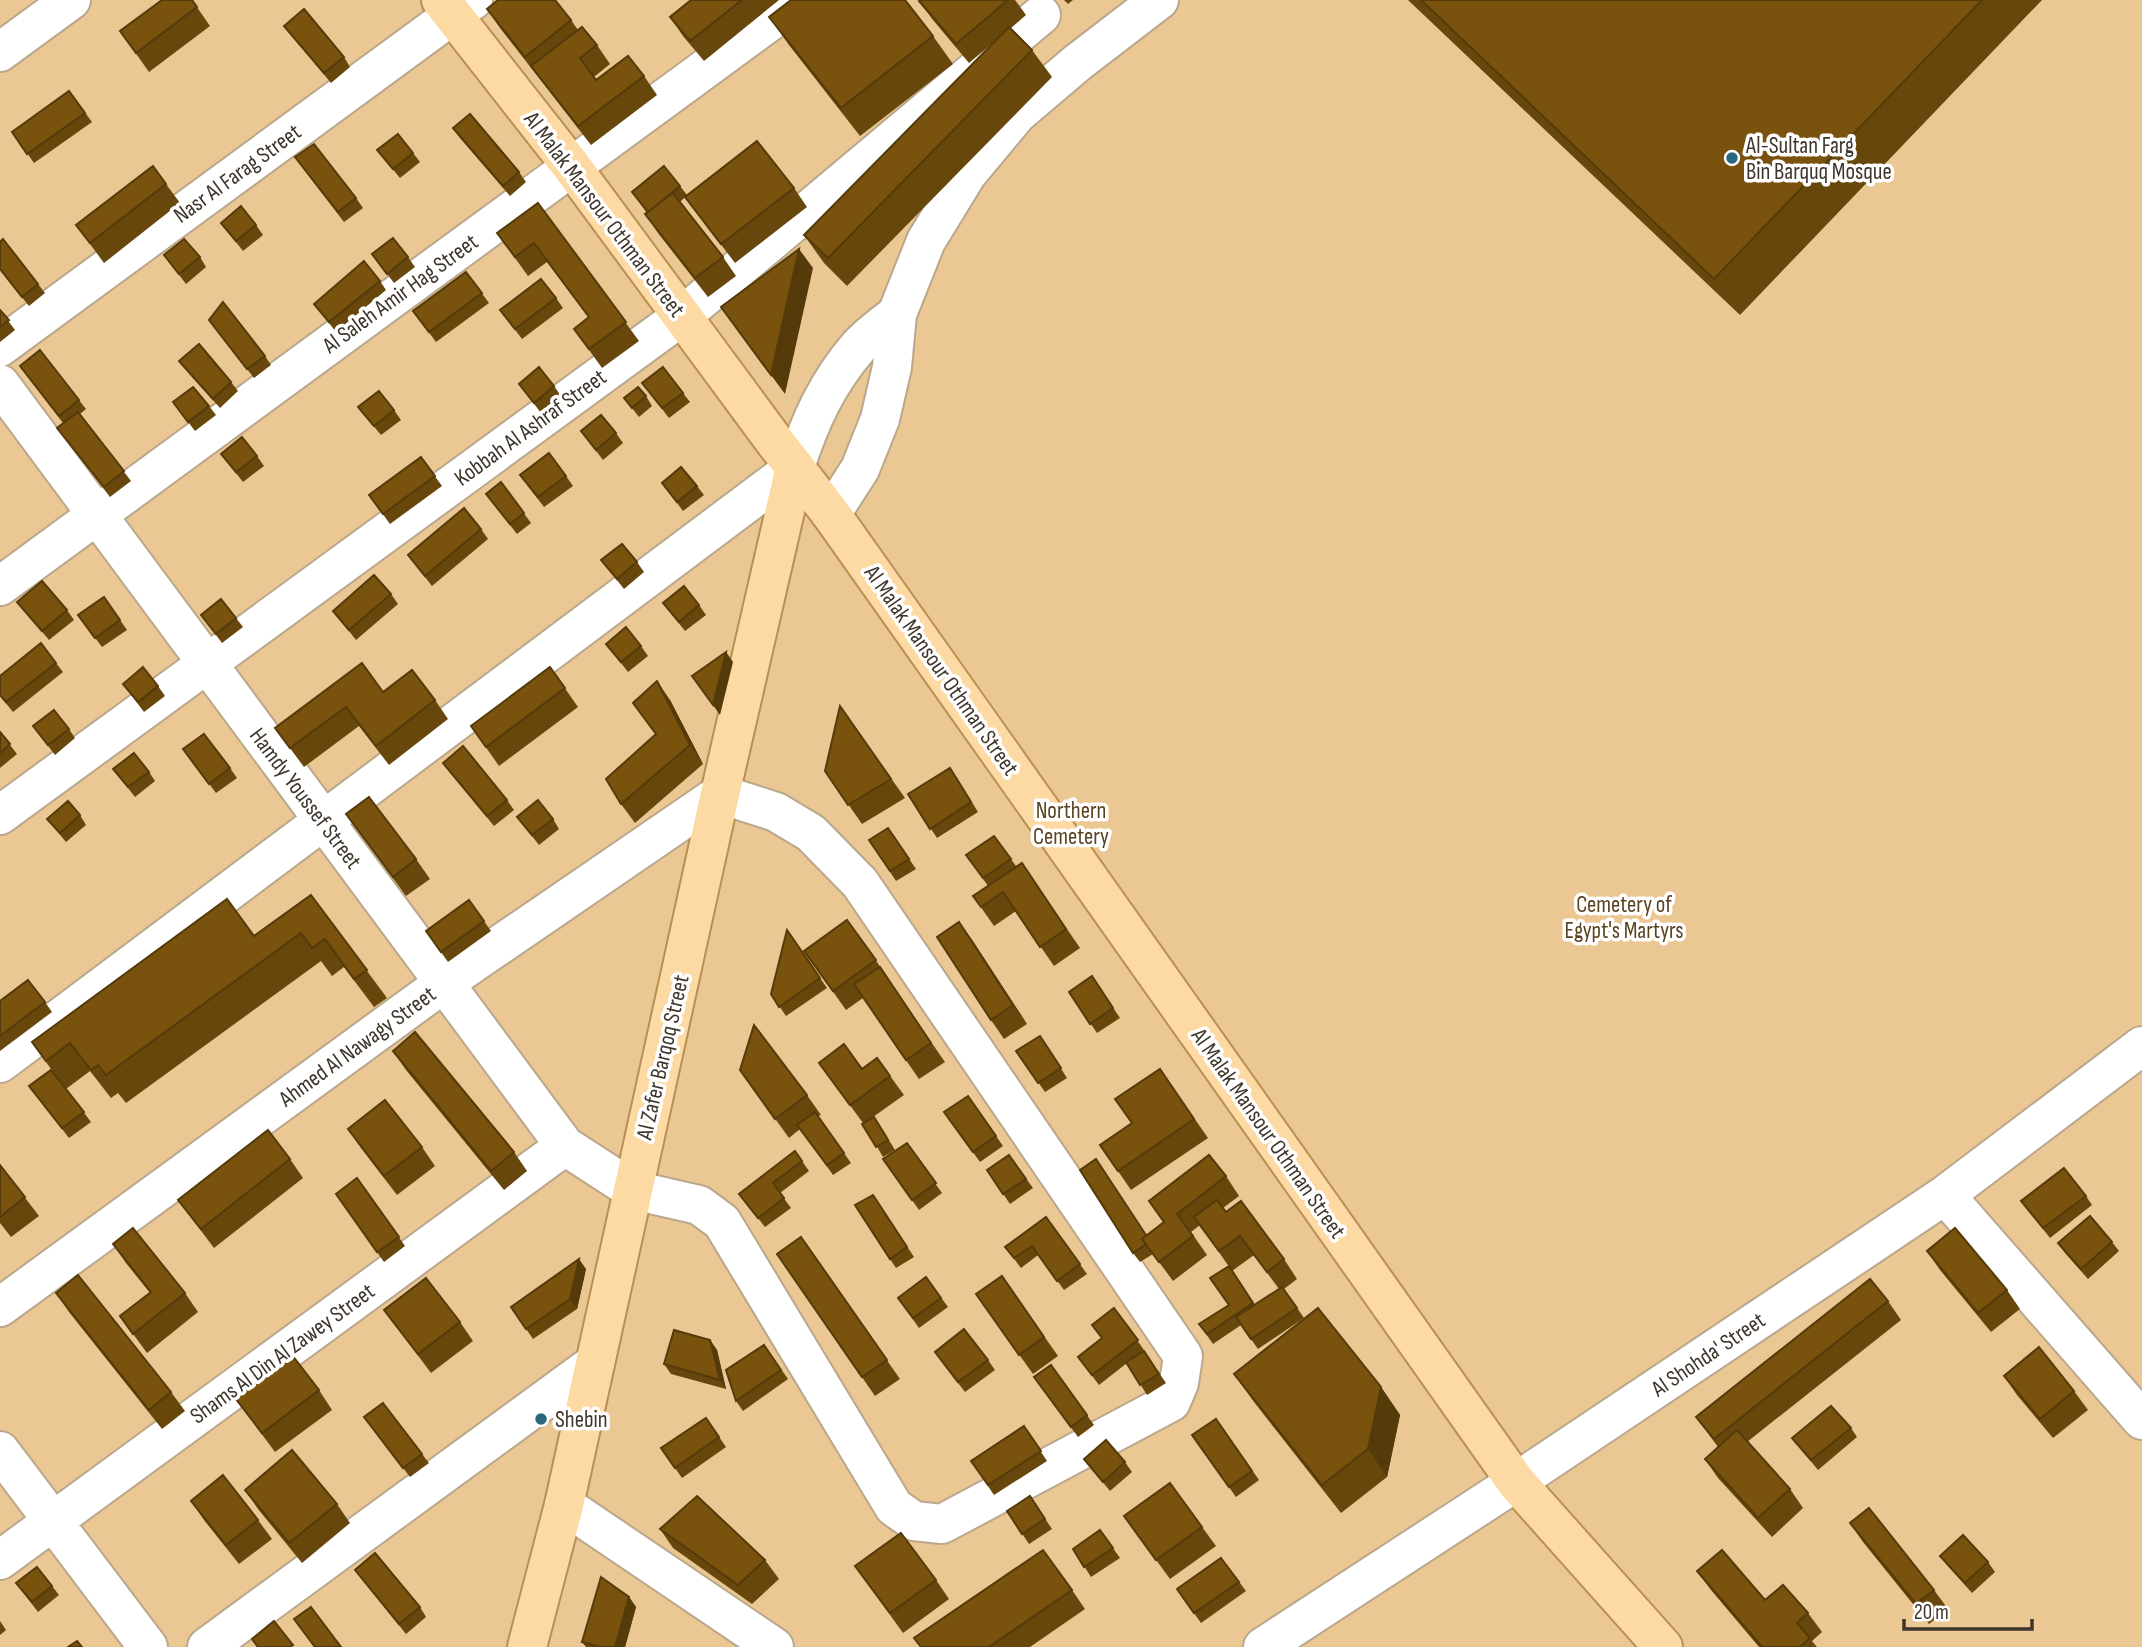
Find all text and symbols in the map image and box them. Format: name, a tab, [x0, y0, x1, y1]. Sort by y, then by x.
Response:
street label: Al Malak Mansour Othman Street	[517, 106, 691, 323]
street label: Nasr Al Farag Street	[168, 118, 307, 229]
place label: Al-Sultan Farg Bin Barquq Mosque	[1745, 132, 1892, 186]
marker: Al-Sultan Farg Bin Barquq Mosque	[1724, 150, 1740, 166]
street label: Al Saleh Amir Hag Street	[317, 228, 484, 360]
street label: Kobbah Al Ashraf Street	[449, 363, 612, 492]
street label: Al Malak Mansour Othman Street	[857, 559, 1024, 781]
street label: Hamdy Youssef Street	[243, 723, 367, 875]
park label: Northern Cemetery	[1033, 797, 1109, 851]
park label: Cemetery of Egypt's Martyrs	[1564, 891, 1684, 945]
street label: Al Zafer Barqoq Street	[630, 972, 696, 1143]
street label: Ahmed Al Nawagy Street	[273, 980, 442, 1114]
street label: Al Malak Mansour Othman Street	[1184, 1022, 1351, 1244]
street label: Shams Al Din Al Zawey Street	[185, 1277, 380, 1430]
street label: Al Shohda' Street	[1645, 1306, 1771, 1404]
place label: Shebin	[555, 1406, 608, 1434]
marker: Shebin	[533, 1411, 549, 1427]
scale bar	[1904, 1588, 2032, 1632]
text: 20 m	[1914, 1600, 1949, 1625]

